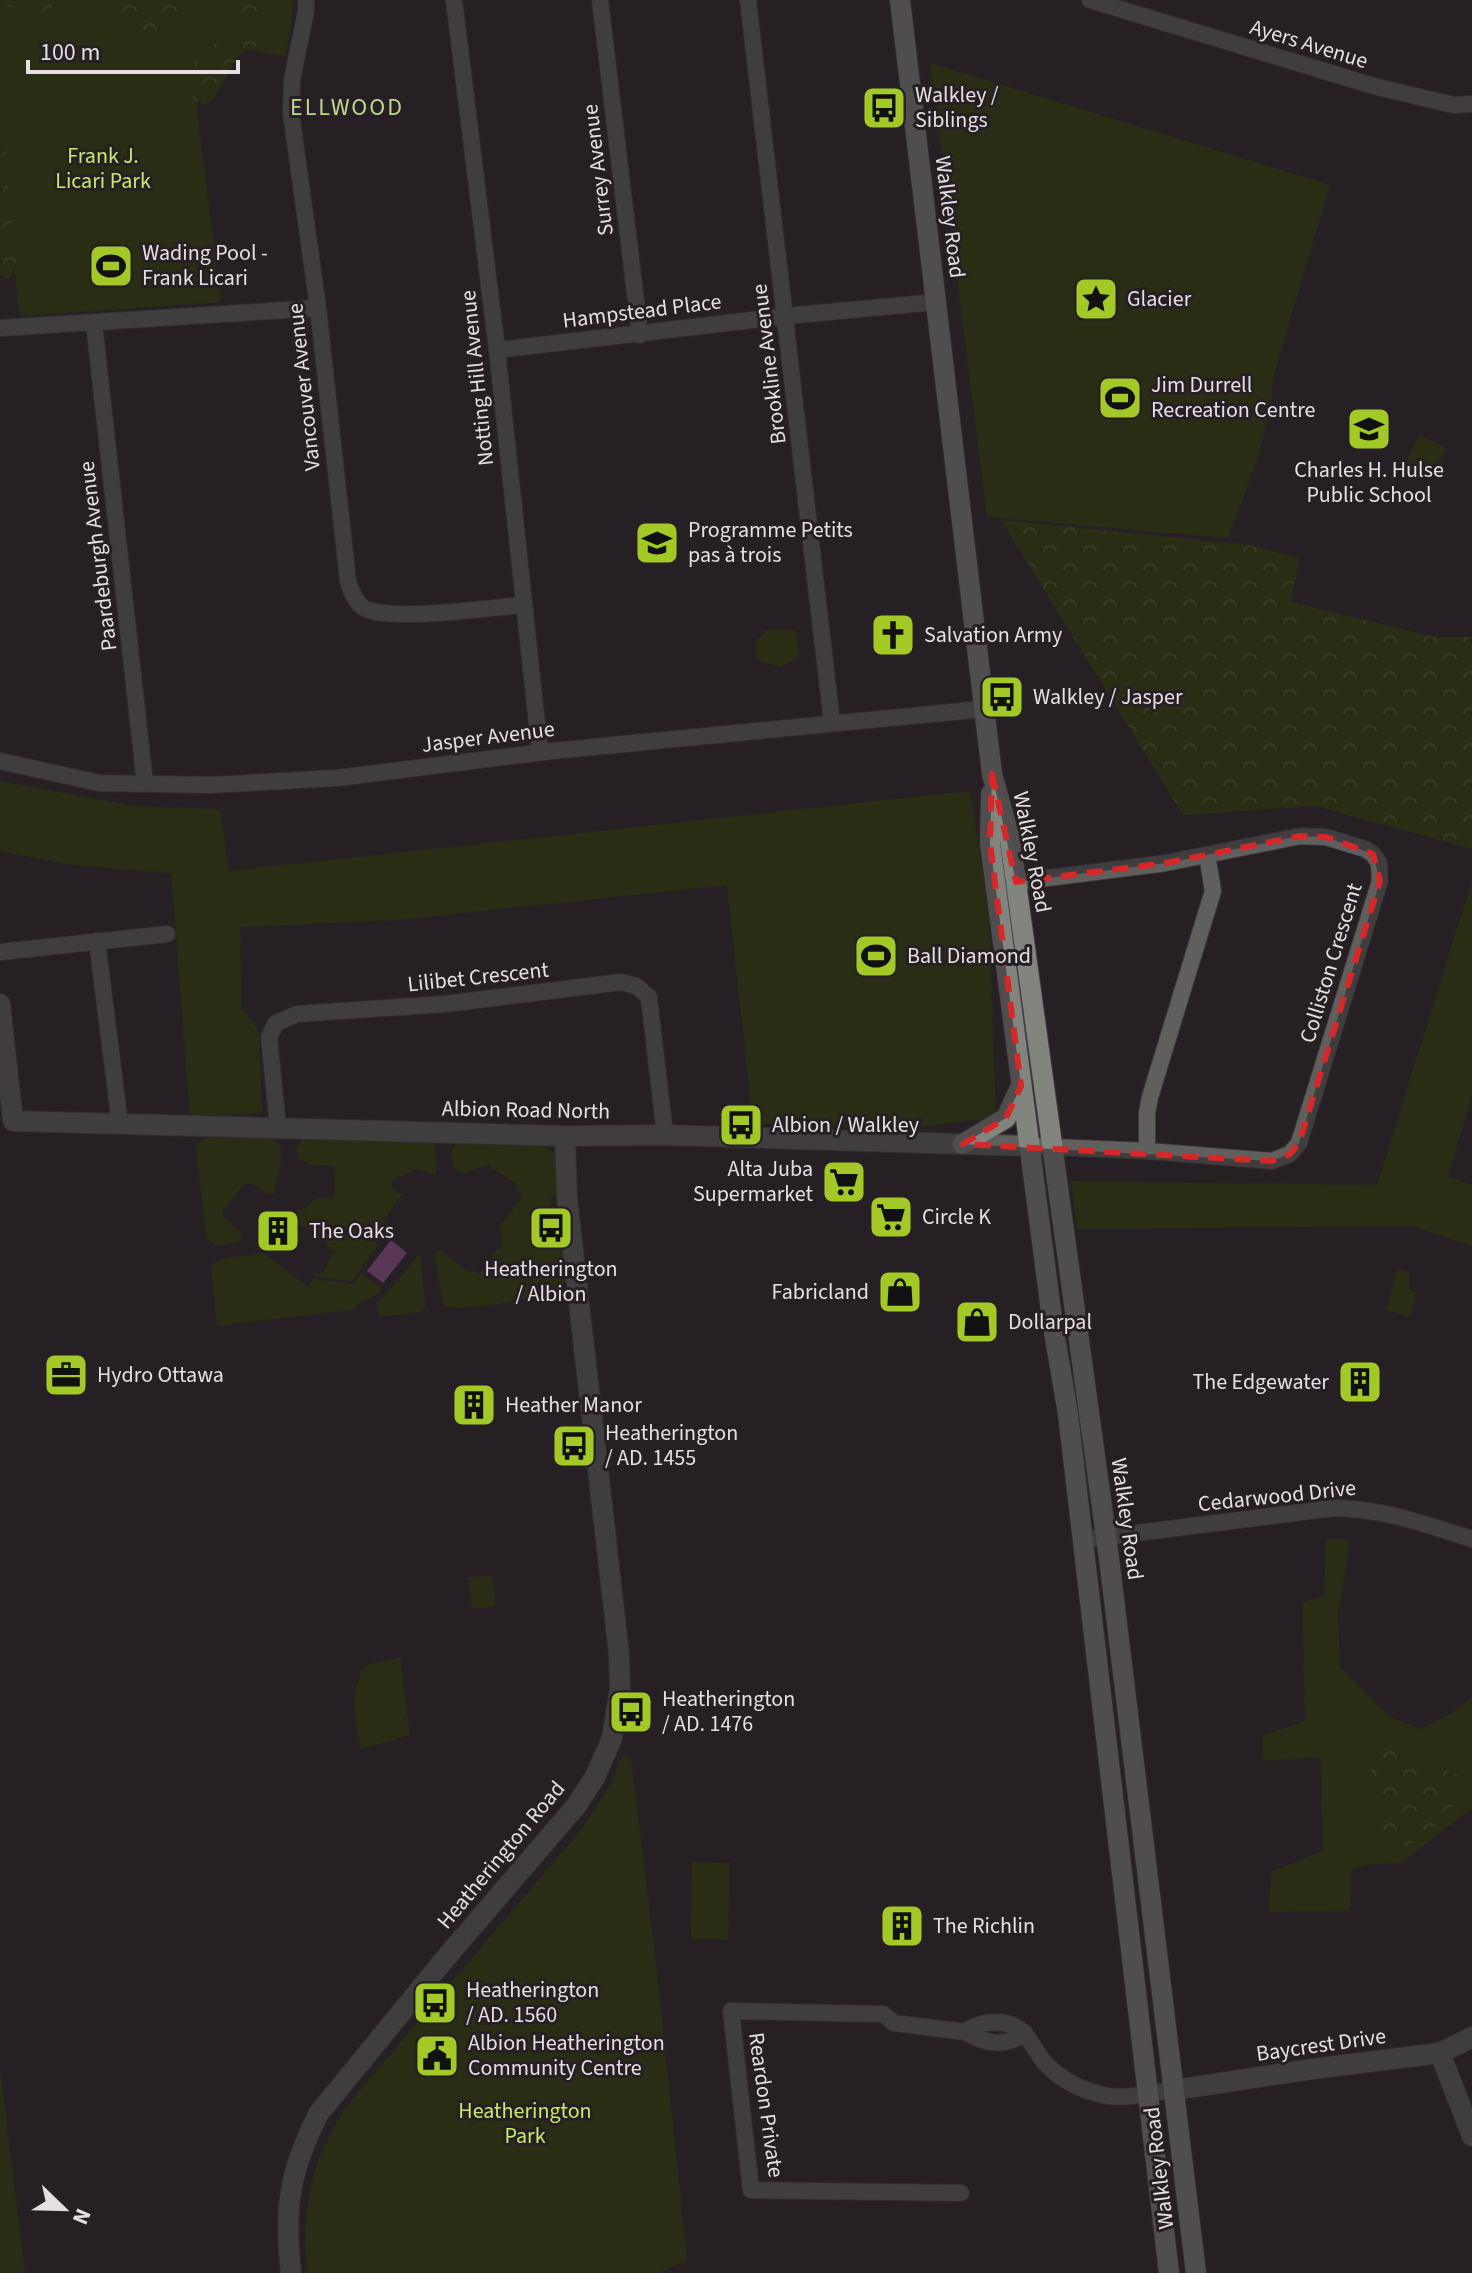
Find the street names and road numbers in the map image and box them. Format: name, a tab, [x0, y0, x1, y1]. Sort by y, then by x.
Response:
street label: Ayers Avenue	[1246, 11, 1372, 77]
street label: Surrey Avenue	[574, 102, 622, 238]
street label: Walkley Road	[927, 154, 973, 280]
street label: Brookline Avenue	[743, 282, 795, 446]
street label: Hampstead Place	[561, 285, 723, 337]
street label: Notting Hill Avenue	[452, 289, 502, 467]
street label: Vancouver Avenue	[279, 302, 329, 472]
street label: Paardeburgh Avenue	[70, 459, 126, 653]
street label: Jasper Avenue	[420, 713, 556, 761]
street label: Walkley Road	[1005, 789, 1059, 915]
street label: Colliston Crescent	[1292, 879, 1371, 1047]
street label: Lilibet Crescent	[406, 954, 551, 1000]
street label: Albion Road North	[442, 1093, 610, 1127]
street label: Walkley Road	[1103, 1456, 1151, 1582]
street label: Cedarwood Drive	[1196, 1472, 1358, 1520]
street label: Heatherington Road	[429, 1774, 573, 1936]
street label: Baycrest Drive	[1254, 2020, 1388, 2070]
street label: Reardon Private	[740, 2030, 792, 2180]
street label: Walkley Road	[1136, 2105, 1182, 2231]

